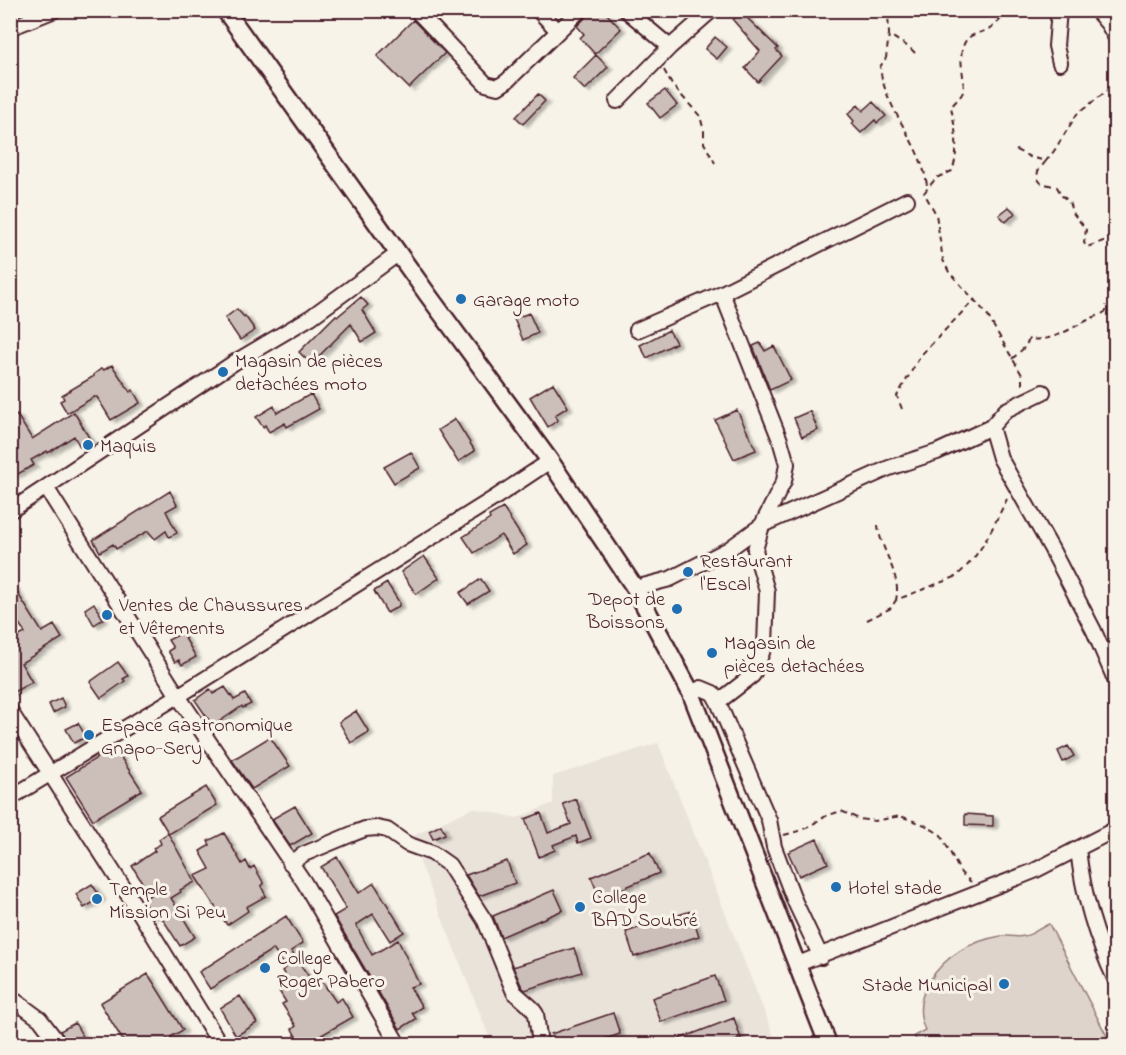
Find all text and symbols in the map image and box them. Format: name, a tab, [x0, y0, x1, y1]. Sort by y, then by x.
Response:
place label: Garage moto	[473, 287, 579, 317]
marker: Garage moto	[454, 292, 468, 306]
place label: Magasin de pièces detachées moto	[235, 348, 383, 400]
marker: Magasin de pièces detachées moto	[216, 365, 230, 379]
place label: Maquis	[100, 433, 156, 462]
marker: Maquis	[81, 438, 95, 452]
place label: Restaurant l'Escal	[700, 548, 793, 600]
marker: Restaurant l'Escal	[681, 565, 695, 579]
place label: Depot de Boissons	[586, 586, 665, 638]
place label: Ventes de Chaussures et Vêtements	[118, 592, 303, 644]
marker: Depot de Boissons	[670, 602, 684, 616]
marker: Ventes de Chaussures et Vêtements	[100, 608, 114, 622]
place label: Magasin de pièces detachées	[724, 630, 865, 682]
marker: Magasin de pièces detachées	[705, 646, 719, 660]
place label: Espace Gastronomique Gnapo-Sery	[101, 712, 293, 764]
marker: Espace Gastronomique Gnapo-Sery	[82, 728, 96, 742]
place label: Hotel stade	[848, 875, 942, 904]
place label: Temple Mission Si Peu	[109, 876, 226, 928]
marker: Hotel stade	[829, 880, 843, 894]
place label: College BAD Soubré	[591, 884, 698, 936]
marker: Temple Mission Si Peu	[90, 892, 104, 906]
marker: College BAD Soubré	[573, 900, 587, 914]
place label: College Roger Pabero	[277, 945, 385, 998]
marker: College Roger Pabero	[258, 961, 272, 975]
place label: Stade Municipal	[862, 972, 992, 1001]
marker: Stade Municipal	[997, 977, 1011, 991]

